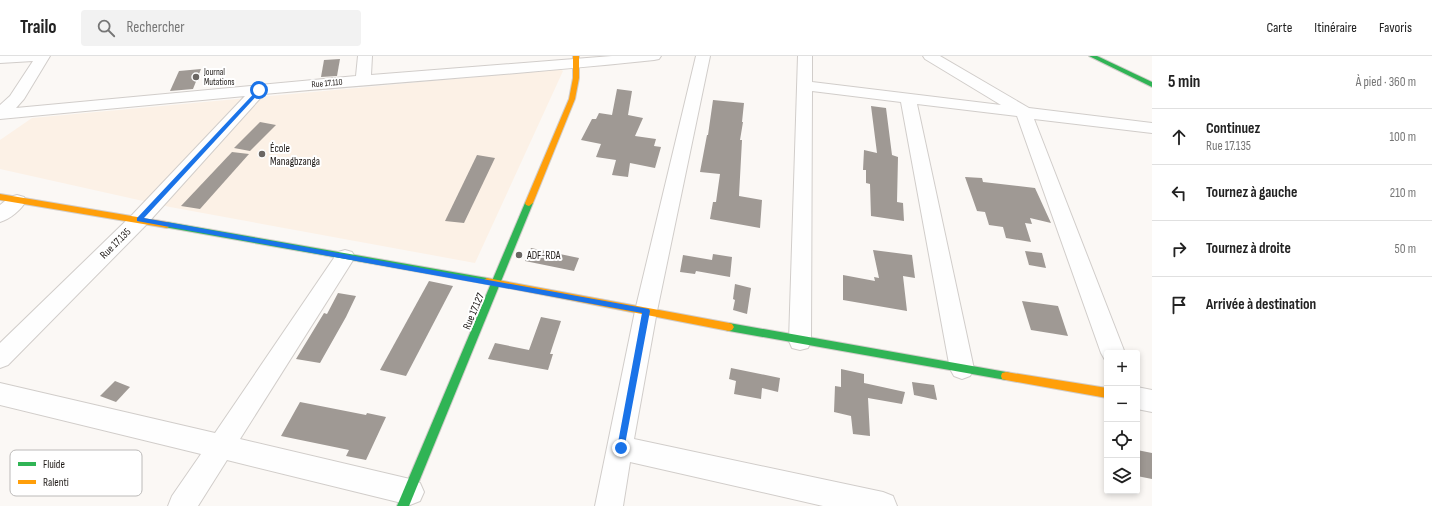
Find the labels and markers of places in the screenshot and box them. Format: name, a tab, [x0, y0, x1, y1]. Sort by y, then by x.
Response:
place label: Journal Mutations	[203, 67, 235, 88]
marker: Journal Mutations	[191, 72, 201, 82]
place label: École Managbzanga	[270, 142, 320, 168]
marker: École Managbzanga	[257, 149, 267, 159]
place label: ADF-RDA	[526, 249, 561, 262]
marker: ADF-RDA	[514, 250, 524, 260]

